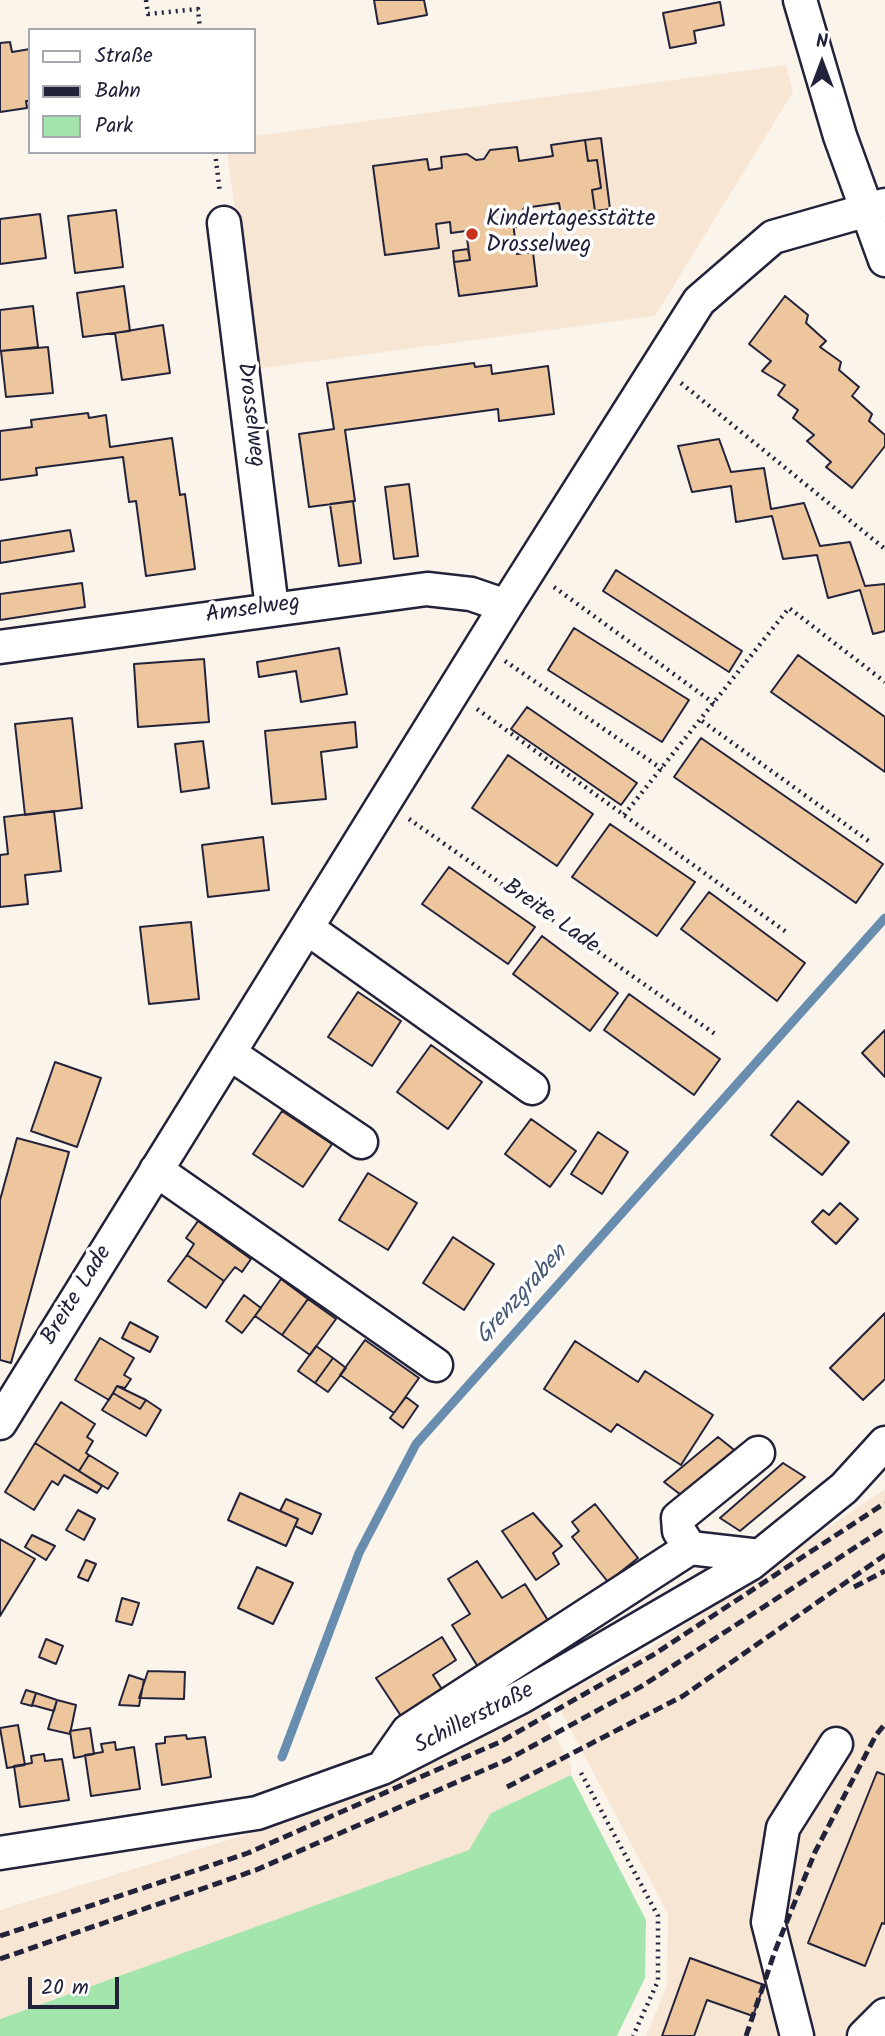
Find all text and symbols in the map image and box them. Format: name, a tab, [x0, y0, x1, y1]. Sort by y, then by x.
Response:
text: N	[816, 27, 828, 57]
legend	[28, 28, 256, 154]
north arrow	[787, 28, 857, 98]
text: Straße	[95, 40, 153, 73]
text: Bahn	[95, 75, 141, 108]
text: Park	[95, 110, 133, 143]
place label: Kindertagesstätte Drosselweg	[486, 207, 655, 261]
marker: Kindertagesstätte Drosselweg	[464, 226, 480, 242]
street label: Drosselweg	[229, 361, 269, 469]
street label: Amselweg	[204, 591, 302, 631]
street label: Breite Lade	[496, 875, 604, 961]
water label: Grenzgraben	[471, 1240, 575, 1352]
street label: Breite Lade	[37, 1241, 119, 1351]
street label: Schillerstraße	[411, 1678, 539, 1762]
scale bar	[32, 1962, 122, 2006]
text: 20 m	[41, 1972, 89, 2005]

